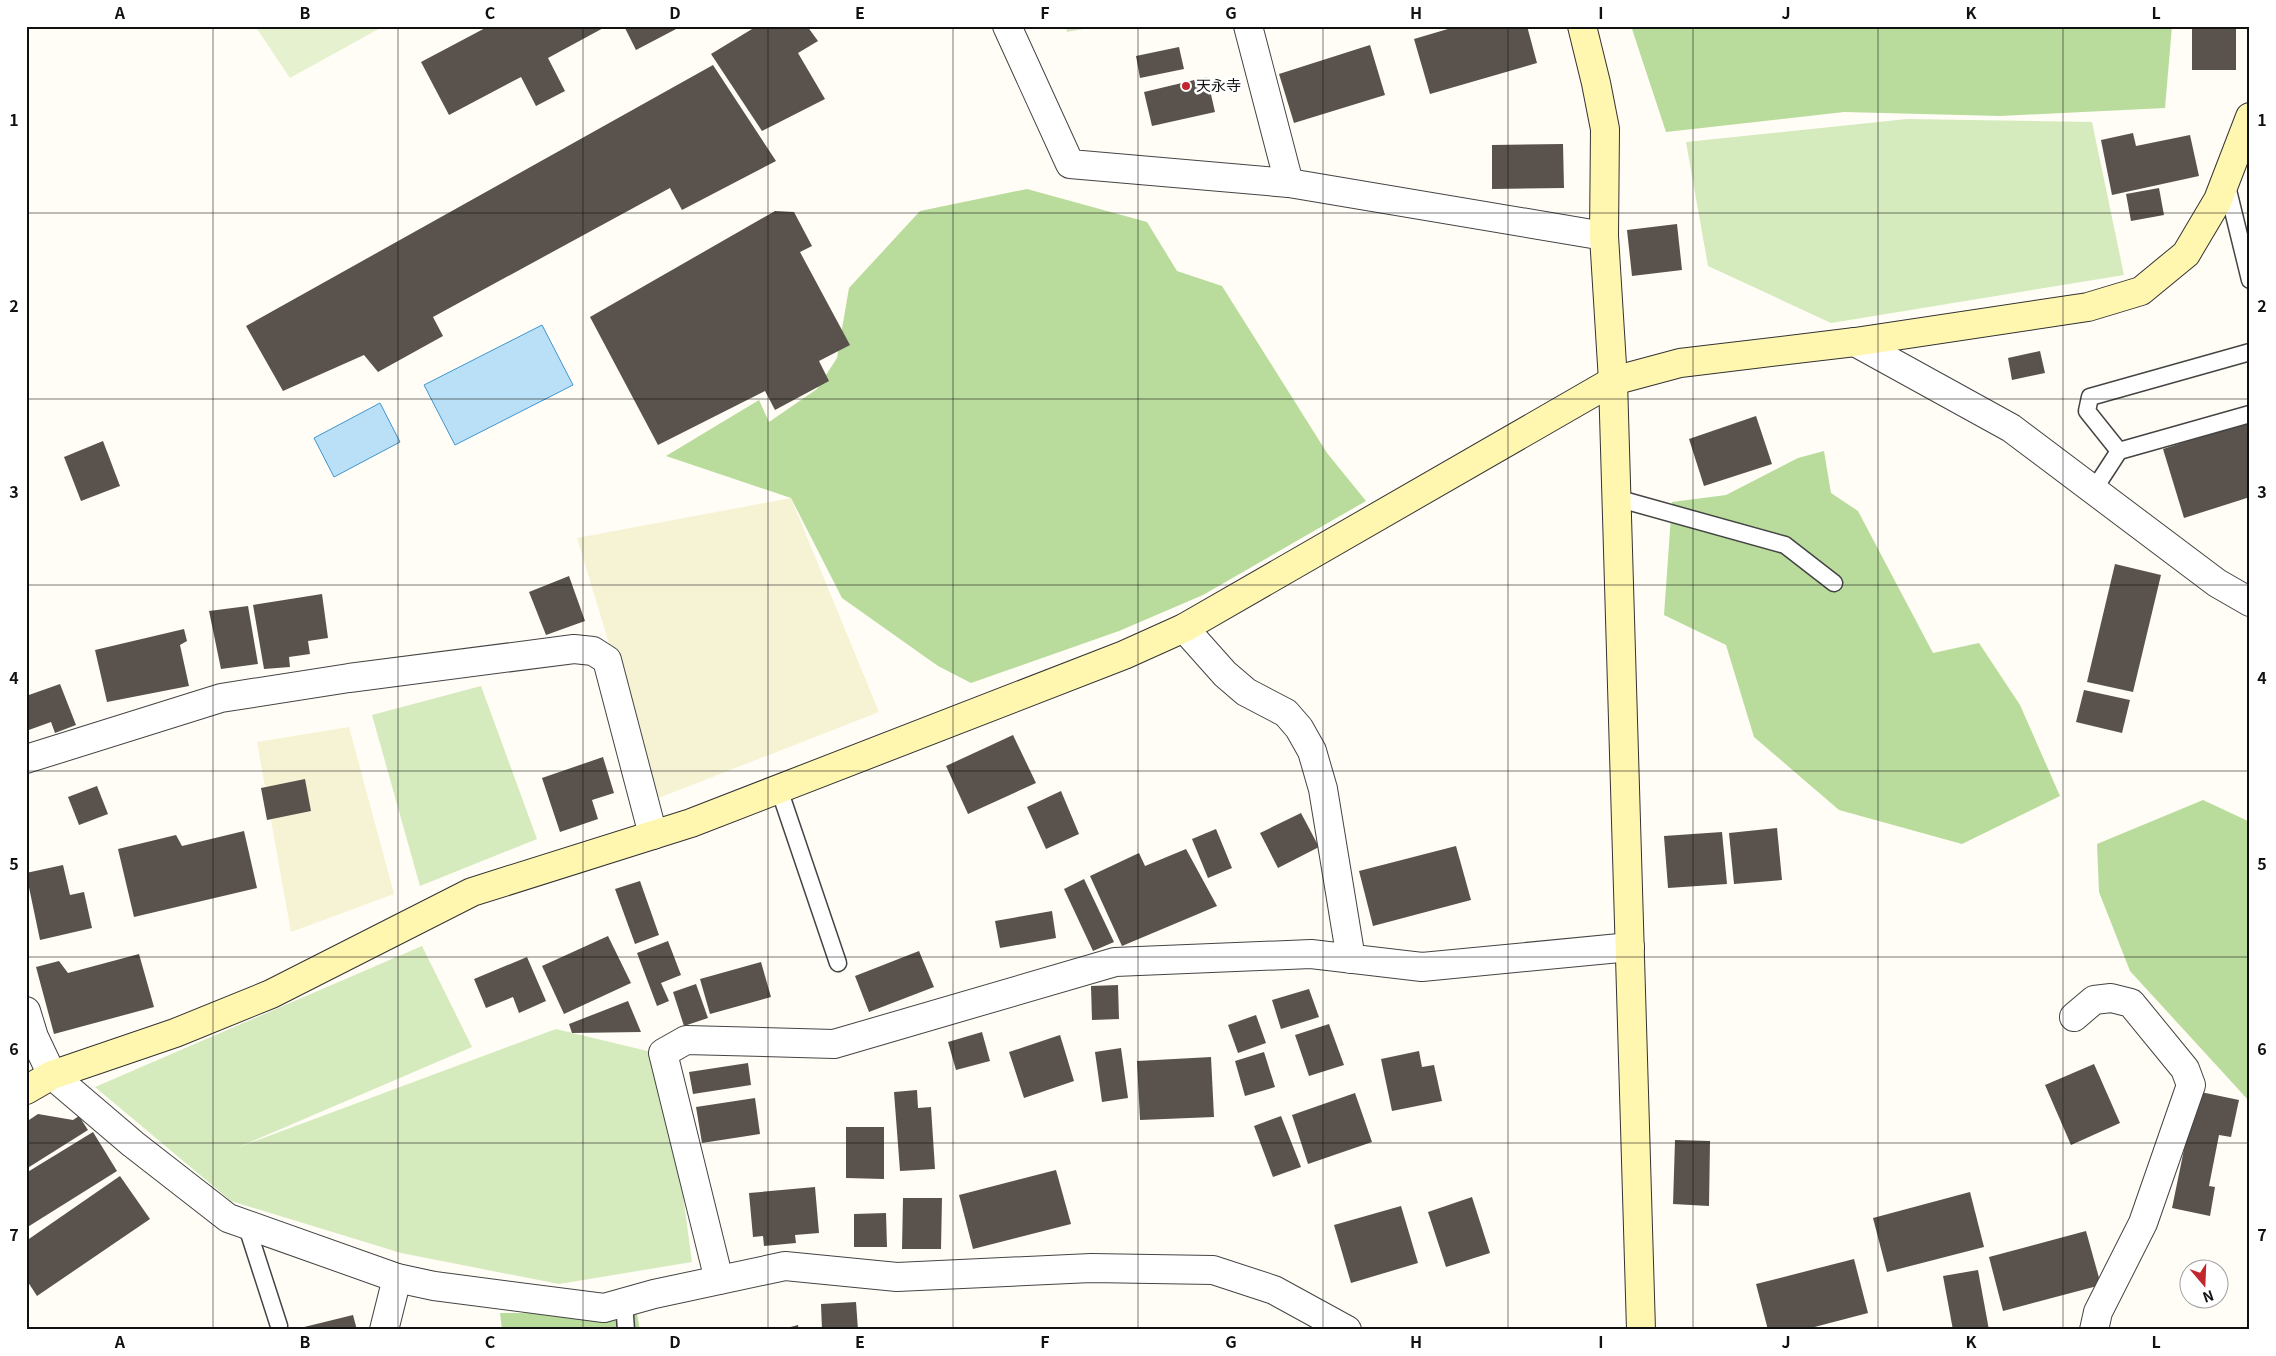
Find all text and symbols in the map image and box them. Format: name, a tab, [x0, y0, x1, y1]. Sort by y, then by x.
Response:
text: A	[114, 0, 126, 24]
text: B	[300, 0, 311, 24]
text: C	[485, 0, 496, 24]
text: D	[669, 0, 681, 24]
text: E	[855, 0, 865, 24]
text: F	[1040, 0, 1050, 24]
text: G	[1225, 0, 1237, 24]
text: H	[1410, 0, 1422, 24]
text: I	[1598, 0, 1604, 24]
text: J	[1781, 0, 1791, 24]
text: K	[1966, 0, 1978, 24]
text: L	[2151, 0, 2161, 24]
place label: 天永寺	[1196, 74, 1241, 95]
marker: 天永寺	[1180, 80, 1192, 92]
text: 1	[9, 107, 19, 131]
text: 1	[2257, 107, 2267, 131]
text: 2	[9, 293, 19, 317]
text: 2	[2257, 293, 2267, 317]
text: 3	[9, 479, 19, 503]
text: 3	[2257, 479, 2267, 503]
text: 4	[9, 665, 19, 689]
text: 4	[2257, 665, 2267, 689]
text: 5	[9, 851, 19, 875]
text: 5	[2257, 851, 2267, 875]
text: 6	[9, 1036, 19, 1060]
text: 6	[2257, 1036, 2267, 1060]
text: 7	[9, 1222, 19, 1246]
text: 7	[2257, 1222, 2267, 1246]
north arrow	[2178, 1258, 2228, 1308]
text: N	[2200, 1286, 2217, 1308]
text: A	[114, 1329, 126, 1353]
text: B	[300, 1329, 311, 1353]
text: C	[485, 1329, 496, 1353]
text: D	[669, 1329, 681, 1353]
text: E	[855, 1329, 865, 1353]
text: F	[1040, 1329, 1050, 1353]
text: G	[1225, 1329, 1237, 1353]
text: H	[1410, 1329, 1422, 1353]
text: I	[1598, 1329, 1604, 1353]
text: J	[1781, 1329, 1791, 1353]
text: K	[1966, 1329, 1978, 1353]
text: L	[2151, 1329, 2161, 1353]

